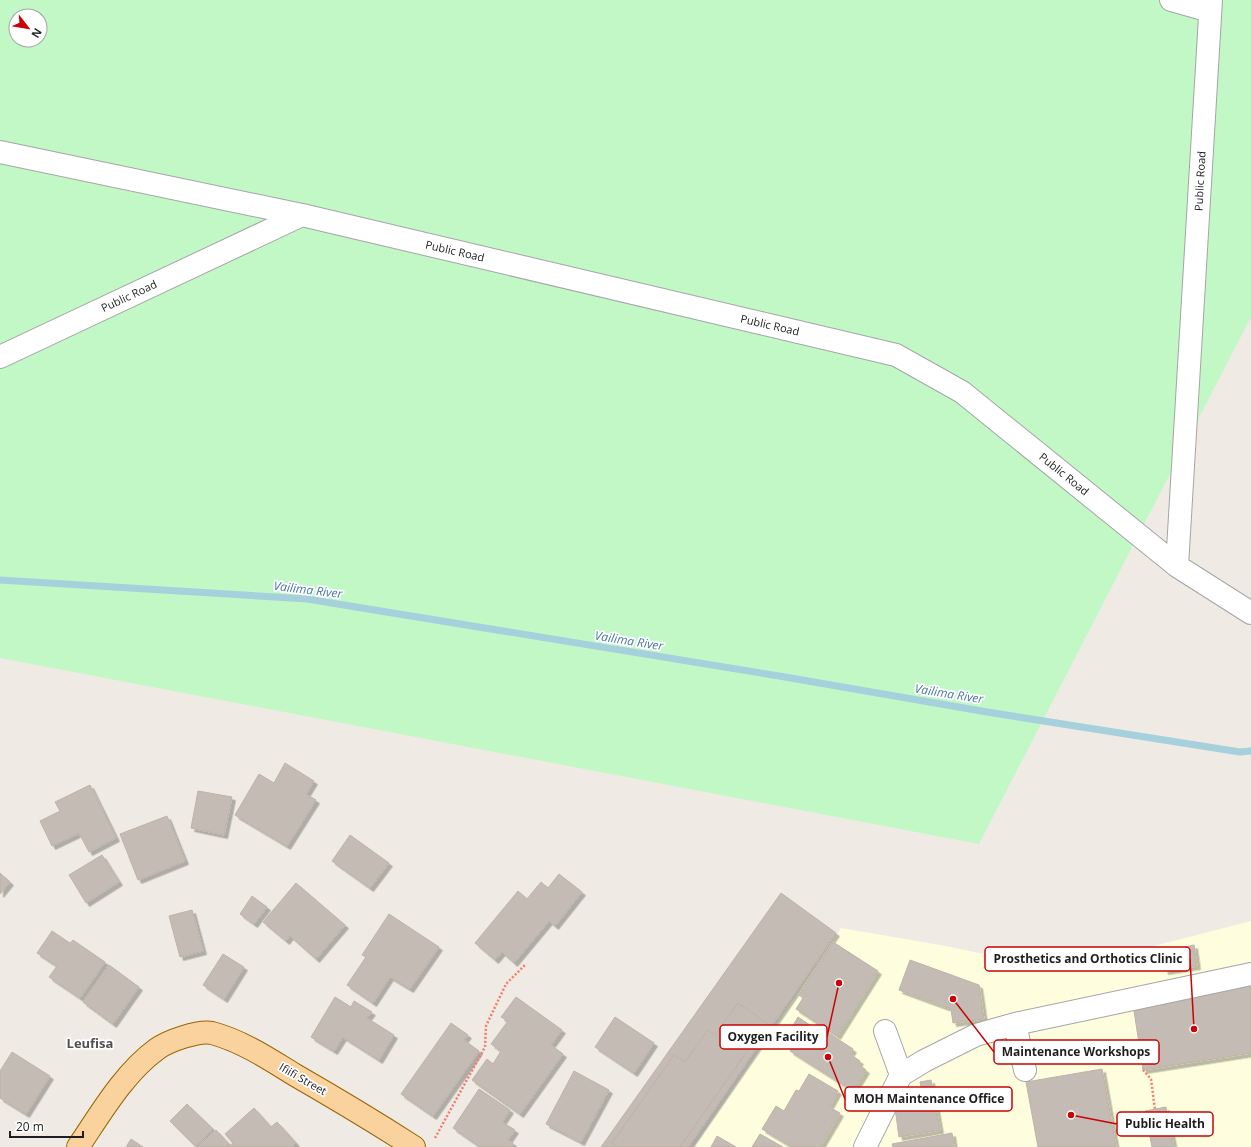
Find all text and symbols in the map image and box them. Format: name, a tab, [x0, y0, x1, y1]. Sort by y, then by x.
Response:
north arrow	[8, 8, 48, 48]
text: N	[28, 26, 46, 41]
street label: Public Road	[1190, 151, 1209, 211]
street label: Public Road	[424, 236, 486, 265]
street label: Public Road	[98, 276, 159, 315]
street label: Public Road	[739, 310, 801, 339]
street label: Public Road	[1036, 449, 1092, 498]
water label: Vailima River	[273, 577, 345, 602]
water label: Vailima River	[594, 627, 666, 654]
water label: Vailima River	[914, 680, 986, 707]
callout: Prosthetics and Orthotics Clinic	[985, 947, 1190, 971]
text: Prosthetics and Orthotics Clinic	[994, 950, 1182, 967]
callout: Oxygen Facility	[720, 1025, 827, 1049]
text: Oxygen Facility	[727, 1028, 819, 1045]
district label: Leufisa	[67, 1034, 113, 1052]
callout: Maintenance Workshops	[994, 1040, 1159, 1064]
text: Maintenance Workshops	[1002, 1043, 1150, 1060]
street label: Ifiifi Street	[277, 1059, 330, 1098]
callout: MOH Maintenance Office	[845, 1087, 1012, 1111]
text: MOH Maintenance Office	[854, 1090, 1004, 1107]
callout: Public Health	[1117, 1112, 1213, 1136]
scale bar	[10, 1113, 83, 1139]
text: Public Health	[1125, 1115, 1205, 1132]
text: 20 m	[16, 1118, 44, 1135]

